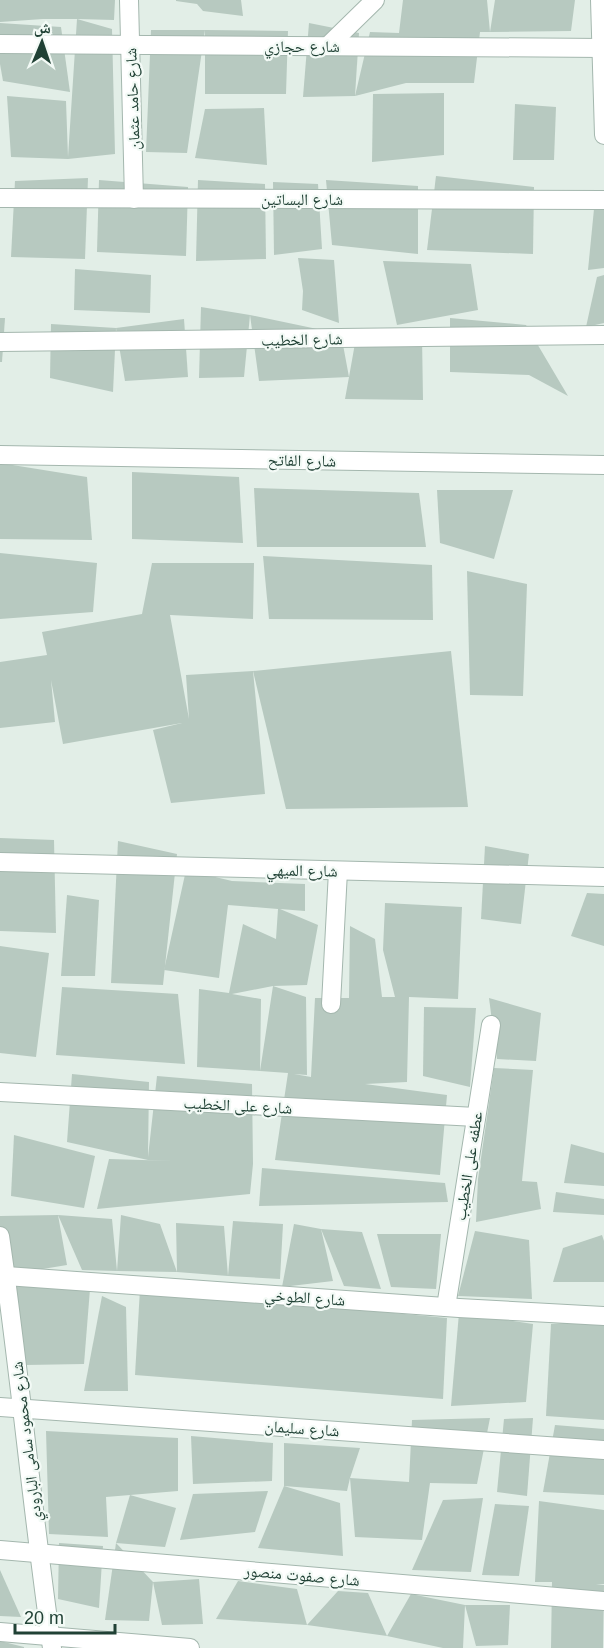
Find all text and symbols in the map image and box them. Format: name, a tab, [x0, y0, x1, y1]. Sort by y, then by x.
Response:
north arrow	[12, 12, 72, 72]
text: ش	[34, 19, 51, 37]
street label: شارع حجازي	[264, 38, 340, 59]
street label: شارع حامد عثمان	[122, 47, 145, 150]
street label: شارع البساتين	[261, 191, 343, 210]
street label: شارع الخطيب	[261, 330, 343, 351]
street label: شارع الفاتح	[268, 451, 336, 472]
street label: شارع الميهي	[266, 861, 338, 884]
street label: شارع على الخطيب	[183, 1094, 293, 1119]
street label: عطفه على الخطيب	[451, 1110, 487, 1222]
street label: شارع الطوخي	[264, 1286, 346, 1313]
street label: شارع محمود سامى البارودي	[8, 1360, 49, 1523]
street label: شارع سليمان	[264, 1417, 340, 1442]
street label: شارع صفوت منصور	[242, 1562, 360, 1591]
scale bar	[15, 1597, 116, 1635]
text: 20 m	[24, 1608, 64, 1628]

